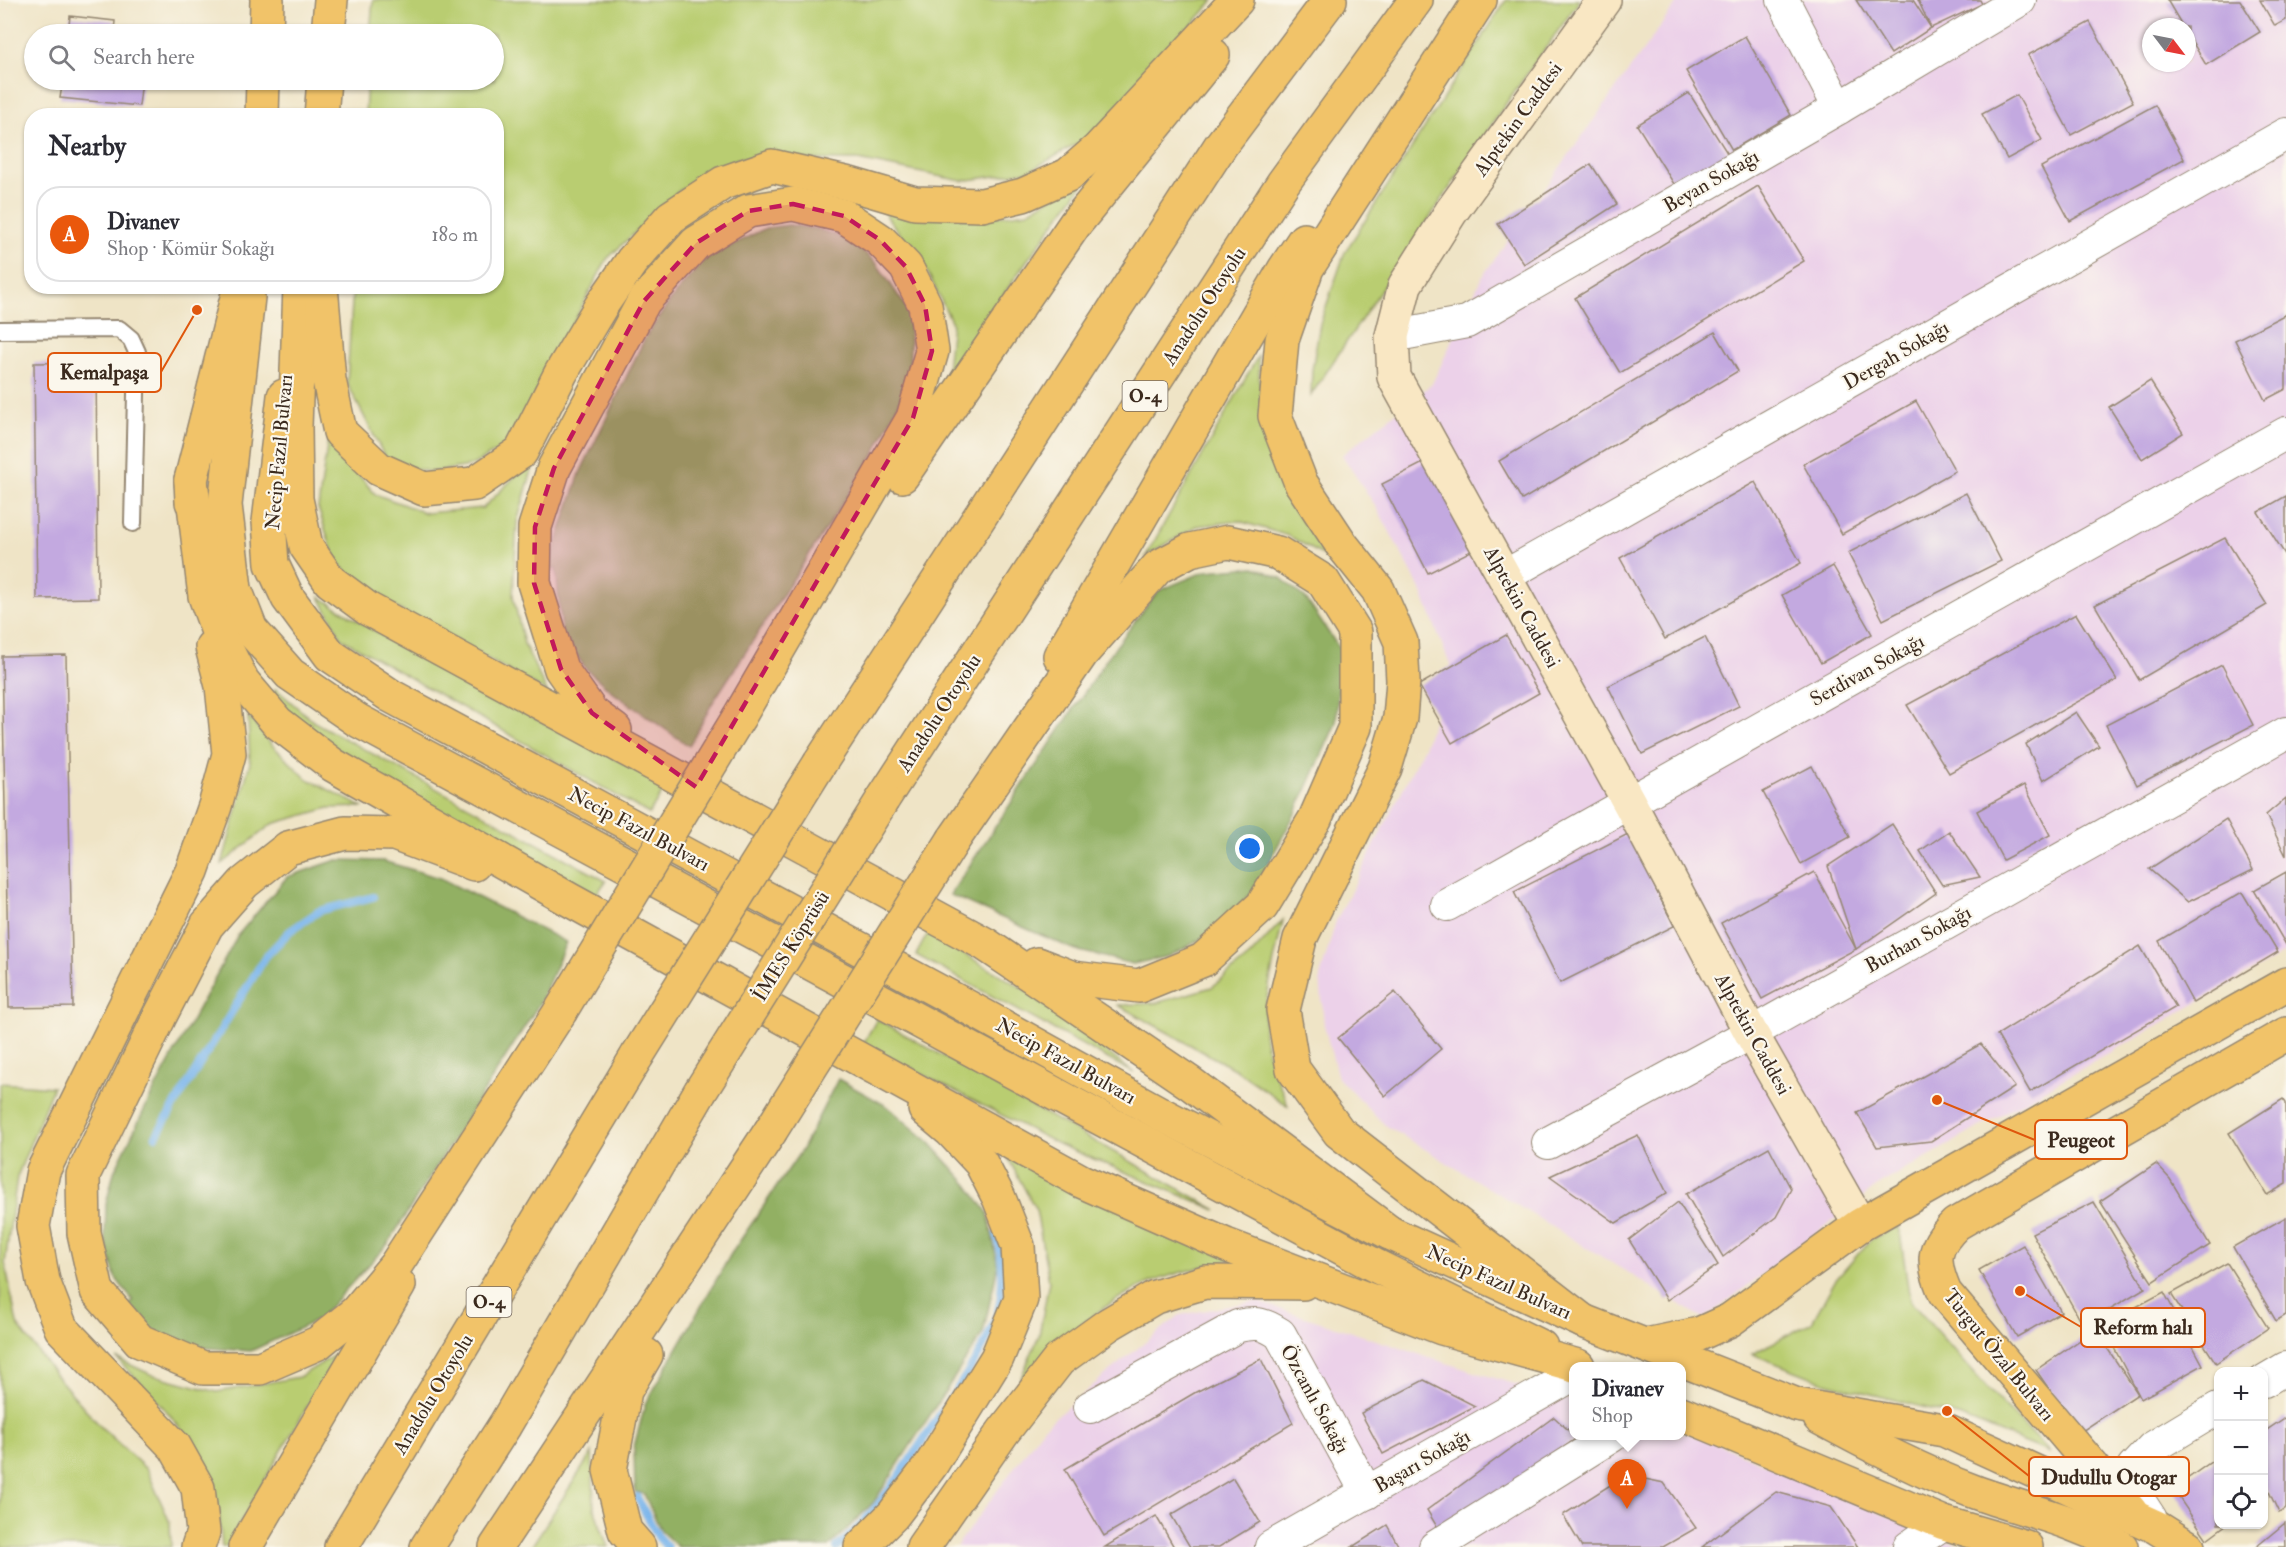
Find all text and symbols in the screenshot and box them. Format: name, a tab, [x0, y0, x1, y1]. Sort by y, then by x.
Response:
north arrow	[2142, 18, 2196, 72]
search box	[24, 24, 504, 90]
icon: search	[45, 41, 78, 74]
text: Search here	[93, 43, 195, 71]
street label: Alptekin Caddesi	[1468, 57, 1569, 182]
text: Nearby	[48, 131, 126, 163]
street label: Beyan Sokağı	[1659, 144, 1763, 218]
text: Divanev	[107, 208, 179, 236]
text: A	[63, 222, 76, 247]
text: 180 m	[431, 222, 478, 247]
text: Shop · Kömür Sokağı	[107, 236, 275, 261]
street label: Anadolu Otoyolu	[1156, 242, 1252, 371]
street label: Dergah Sokağı	[1839, 315, 1953, 395]
callout: Kemalpaşa	[48, 353, 161, 392]
text: Kemalpaşa	[60, 359, 150, 386]
street label: Necip Fazıl Bulvarı	[260, 373, 299, 531]
road number: O-4	[1122, 381, 1168, 411]
street label: Alptekin Caddesi	[1477, 541, 1566, 673]
street label: Serdivan Sokağı	[1806, 628, 1928, 712]
street label: Anadolu Otoyolu	[891, 649, 987, 778]
street label: Necip Fazıl Bulvarı	[564, 781, 714, 878]
your location	[1235, 834, 1264, 863]
street label: İMES Köprüsü	[747, 886, 836, 1006]
street label: Burhan Sokağı	[1861, 900, 1975, 978]
street label: Alptekin Caddesi	[1708, 968, 1797, 1100]
street label: Necip Fazıl Bulvarı	[991, 1012, 1140, 1111]
callout: Peugeot	[2035, 1120, 2127, 1159]
text: Peugeot	[2047, 1127, 2115, 1154]
street label: Necip Fazıl Bulvarı	[1422, 1239, 1575, 1326]
street label: Turgut Özal Bulvarı	[1938, 1284, 2060, 1426]
road number: O-4	[466, 1287, 512, 1317]
callout: Reform halı	[2081, 1308, 2205, 1347]
text: Reform halı	[2093, 1314, 2193, 1341]
street label: Anadolu Otoyolu	[387, 1329, 479, 1460]
street label: Özcanlı Sokağı	[1275, 1340, 1355, 1458]
popup	[1569, 1362, 1686, 1440]
map controls	[2214, 1367, 2268, 1529]
button: +	[2214, 1367, 2268, 1421]
text: Divanev	[1591, 1375, 1664, 1403]
text: Shop	[1591, 1403, 1633, 1428]
button: −	[2214, 1421, 2268, 1475]
street label: Başarı Sokağı	[1369, 1423, 1475, 1499]
callout: Dudullu Otogar	[2029, 1457, 2189, 1496]
pin: A	[1608, 1460, 1646, 1509]
text: Dudullu Otogar	[2041, 1464, 2178, 1491]
button: locate	[2214, 1475, 2268, 1529]

